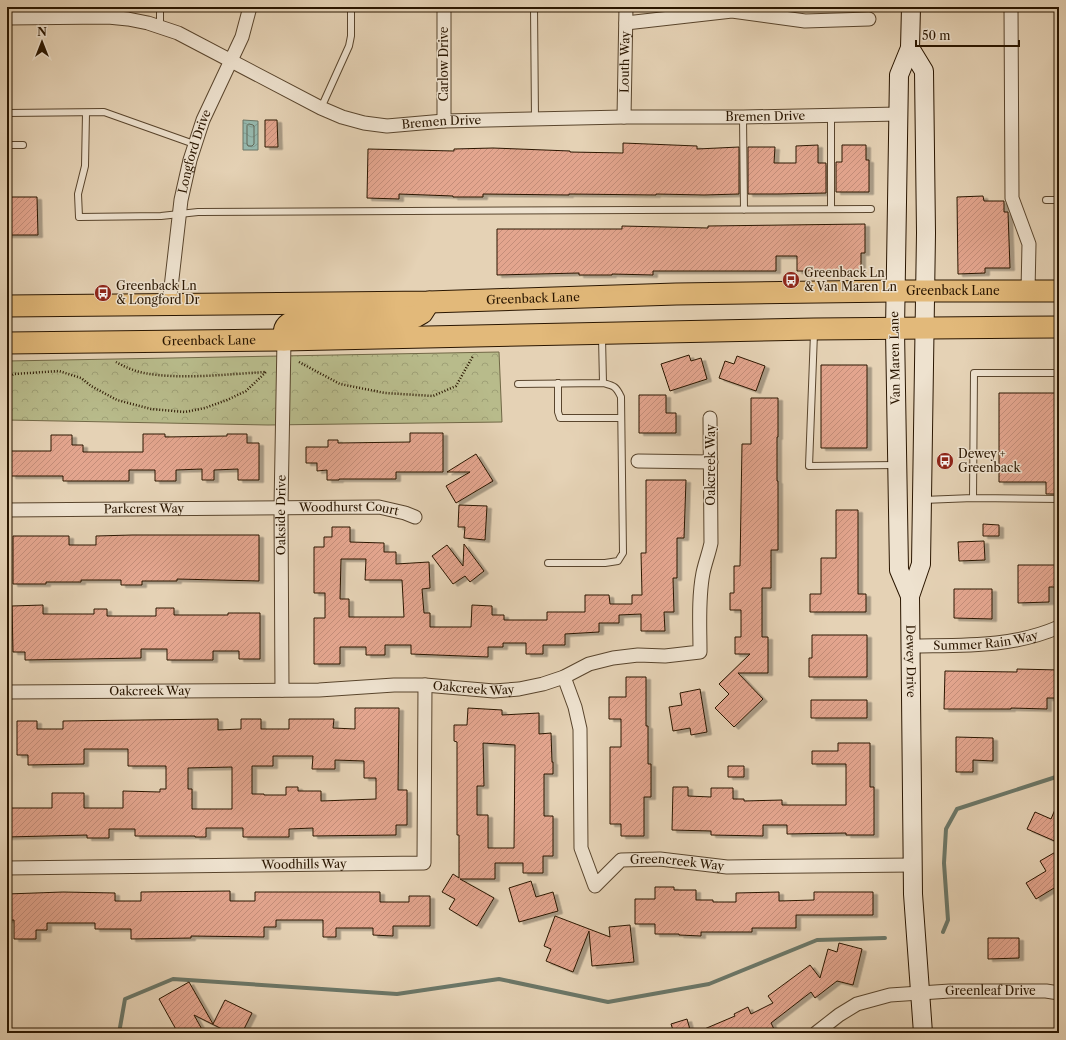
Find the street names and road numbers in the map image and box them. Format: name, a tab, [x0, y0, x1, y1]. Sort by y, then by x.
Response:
street label: Carlow Drive	[436, 26, 451, 102]
street label: Louth Way	[616, 31, 633, 93]
street label: Longford Drive	[175, 107, 214, 195]
street label: Bremen Drive	[725, 108, 806, 124]
street label: Bremen Drive	[401, 112, 482, 132]
street label: Greenback Lane	[906, 283, 1000, 298]
street label: Greenback Lane	[486, 289, 580, 307]
street label: Van Maren Lane	[886, 311, 903, 406]
street label: Greenback Lane	[162, 332, 256, 348]
street label: Oakcreek Way	[703, 424, 718, 506]
street label: Oakside Drive	[273, 474, 289, 555]
street label: Woodhurst Court	[298, 499, 401, 518]
street label: Parkcrest Way	[104, 501, 185, 516]
street label: Dewey Drive	[903, 625, 919, 698]
street label: Summer Rain Way	[933, 627, 1040, 653]
street label: Oakcreek Way	[432, 678, 515, 698]
street label: Oakcreek Way	[109, 683, 191, 698]
street label: Greencreek Way	[630, 851, 725, 874]
street label: Woodhills Way	[260, 856, 347, 872]
street label: Greenleaf Drive	[944, 983, 1036, 998]

